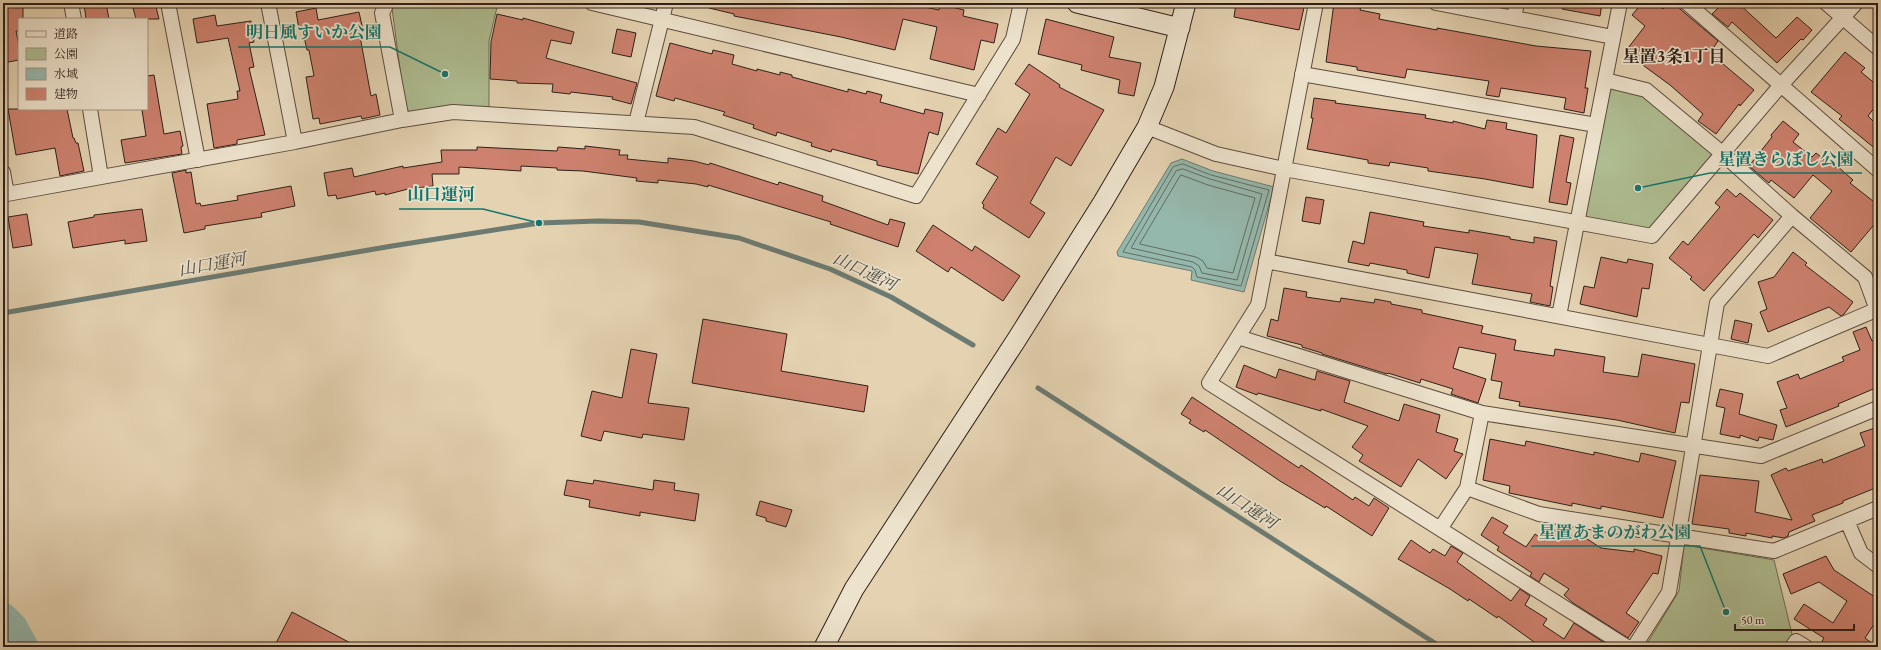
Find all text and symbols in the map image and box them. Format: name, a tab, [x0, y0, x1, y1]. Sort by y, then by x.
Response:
legend	[18, 18, 148, 110]
callout: 明日風すいか公園	[238, 18, 390, 47]
text: 明日風すいか公園	[246, 21, 382, 43]
text: 道路	[54, 26, 78, 42]
district label: 星置3条1丁目	[1623, 45, 1726, 67]
text: 公園	[54, 46, 78, 62]
text: 水域	[54, 66, 78, 82]
text: 建物	[54, 86, 78, 102]
callout: 星置きらぼし公園	[1710, 144, 1862, 173]
text: 星置きらぼし公園	[1718, 148, 1854, 170]
callout: 山口運河	[399, 180, 483, 209]
text: 山口運河	[407, 183, 475, 205]
water label: 山口運河	[177, 247, 250, 281]
water label: 山口運河	[830, 247, 903, 297]
water label: 山口運河	[1212, 478, 1284, 535]
callout: 星置あまのがわ公園	[1531, 517, 1700, 546]
text: 星置あまのがわ公園	[1539, 521, 1692, 543]
scale bar	[1735, 606, 1854, 632]
text: 50 m	[1741, 612, 1765, 628]

